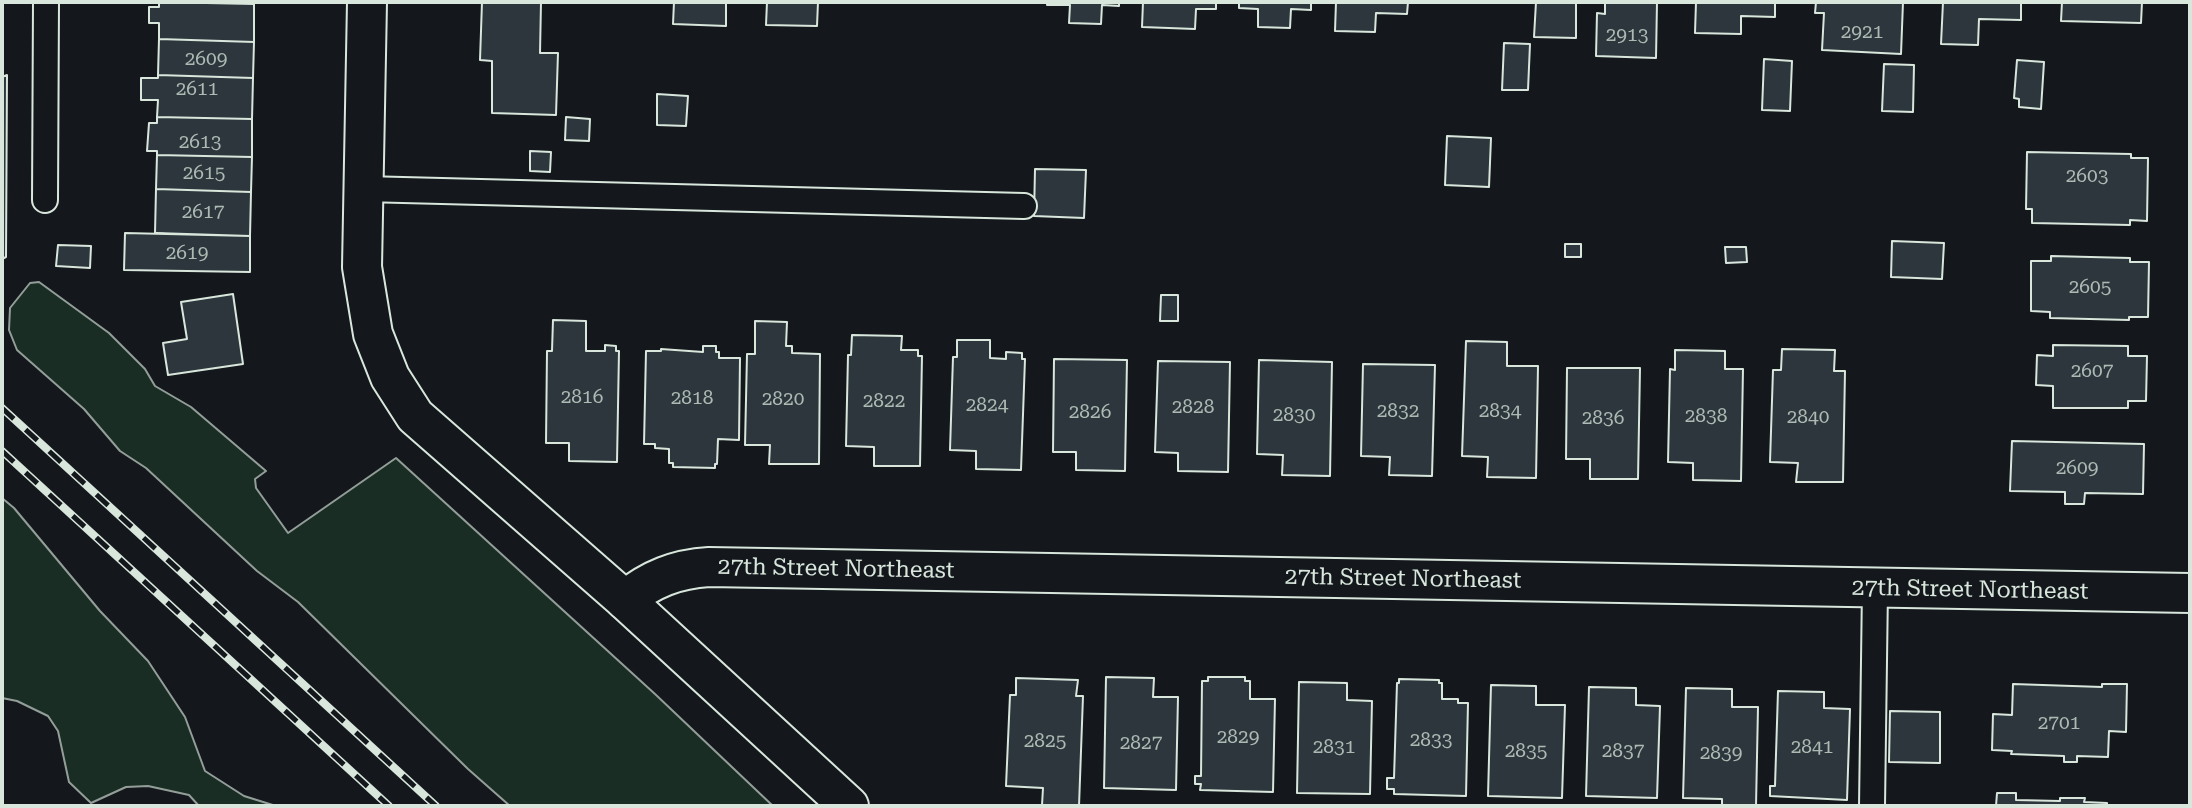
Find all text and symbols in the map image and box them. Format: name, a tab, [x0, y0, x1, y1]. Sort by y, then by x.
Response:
house number: 2921	[1841, 21, 1883, 43]
house number: 2913	[1606, 24, 1648, 46]
house number: 2609	[185, 48, 227, 70]
house number: 2611	[176, 78, 218, 100]
house number: 2613	[179, 131, 221, 153]
house number: 2615	[183, 162, 225, 184]
house number: 2603	[2066, 165, 2108, 187]
house number: 2617	[182, 201, 224, 223]
house number: 2619	[166, 242, 208, 264]
house number: 2605	[2069, 276, 2111, 298]
house number: 2607	[2071, 360, 2113, 382]
house number: 2816	[561, 386, 603, 408]
house number: 2818	[671, 387, 713, 409]
house number: 2820	[762, 388, 804, 410]
house number: 2822	[863, 390, 905, 412]
house number: 2824	[966, 394, 1008, 416]
house number: 2828	[1172, 396, 1214, 418]
house number: 2832	[1377, 400, 1419, 422]
house number: 2834	[1479, 400, 1521, 422]
house number: 2826	[1069, 401, 1111, 423]
house number: 2830	[1273, 404, 1315, 426]
house number: 2838	[1685, 405, 1727, 427]
house number: 2840	[1787, 406, 1829, 428]
house number: 2836	[1582, 407, 1624, 429]
house number: 2609	[2056, 457, 2098, 479]
street label: 27th Street Northeast	[717, 553, 955, 585]
street label: 27th Street Northeast	[1284, 563, 1522, 595]
street label: 27th Street Northeast	[1851, 574, 2089, 606]
house number: 2701	[2038, 712, 2080, 734]
house number: 2829	[1217, 726, 1259, 748]
house number: 2833	[1410, 729, 1452, 751]
house number: 2825	[1024, 730, 1066, 752]
house number: 2827	[1120, 732, 1162, 754]
house number: 2831	[1313, 736, 1355, 758]
house number: 2841	[1791, 736, 1833, 758]
house number: 2835	[1505, 740, 1547, 762]
house number: 2837	[1602, 740, 1644, 762]
house number: 2839	[1700, 742, 1742, 764]

